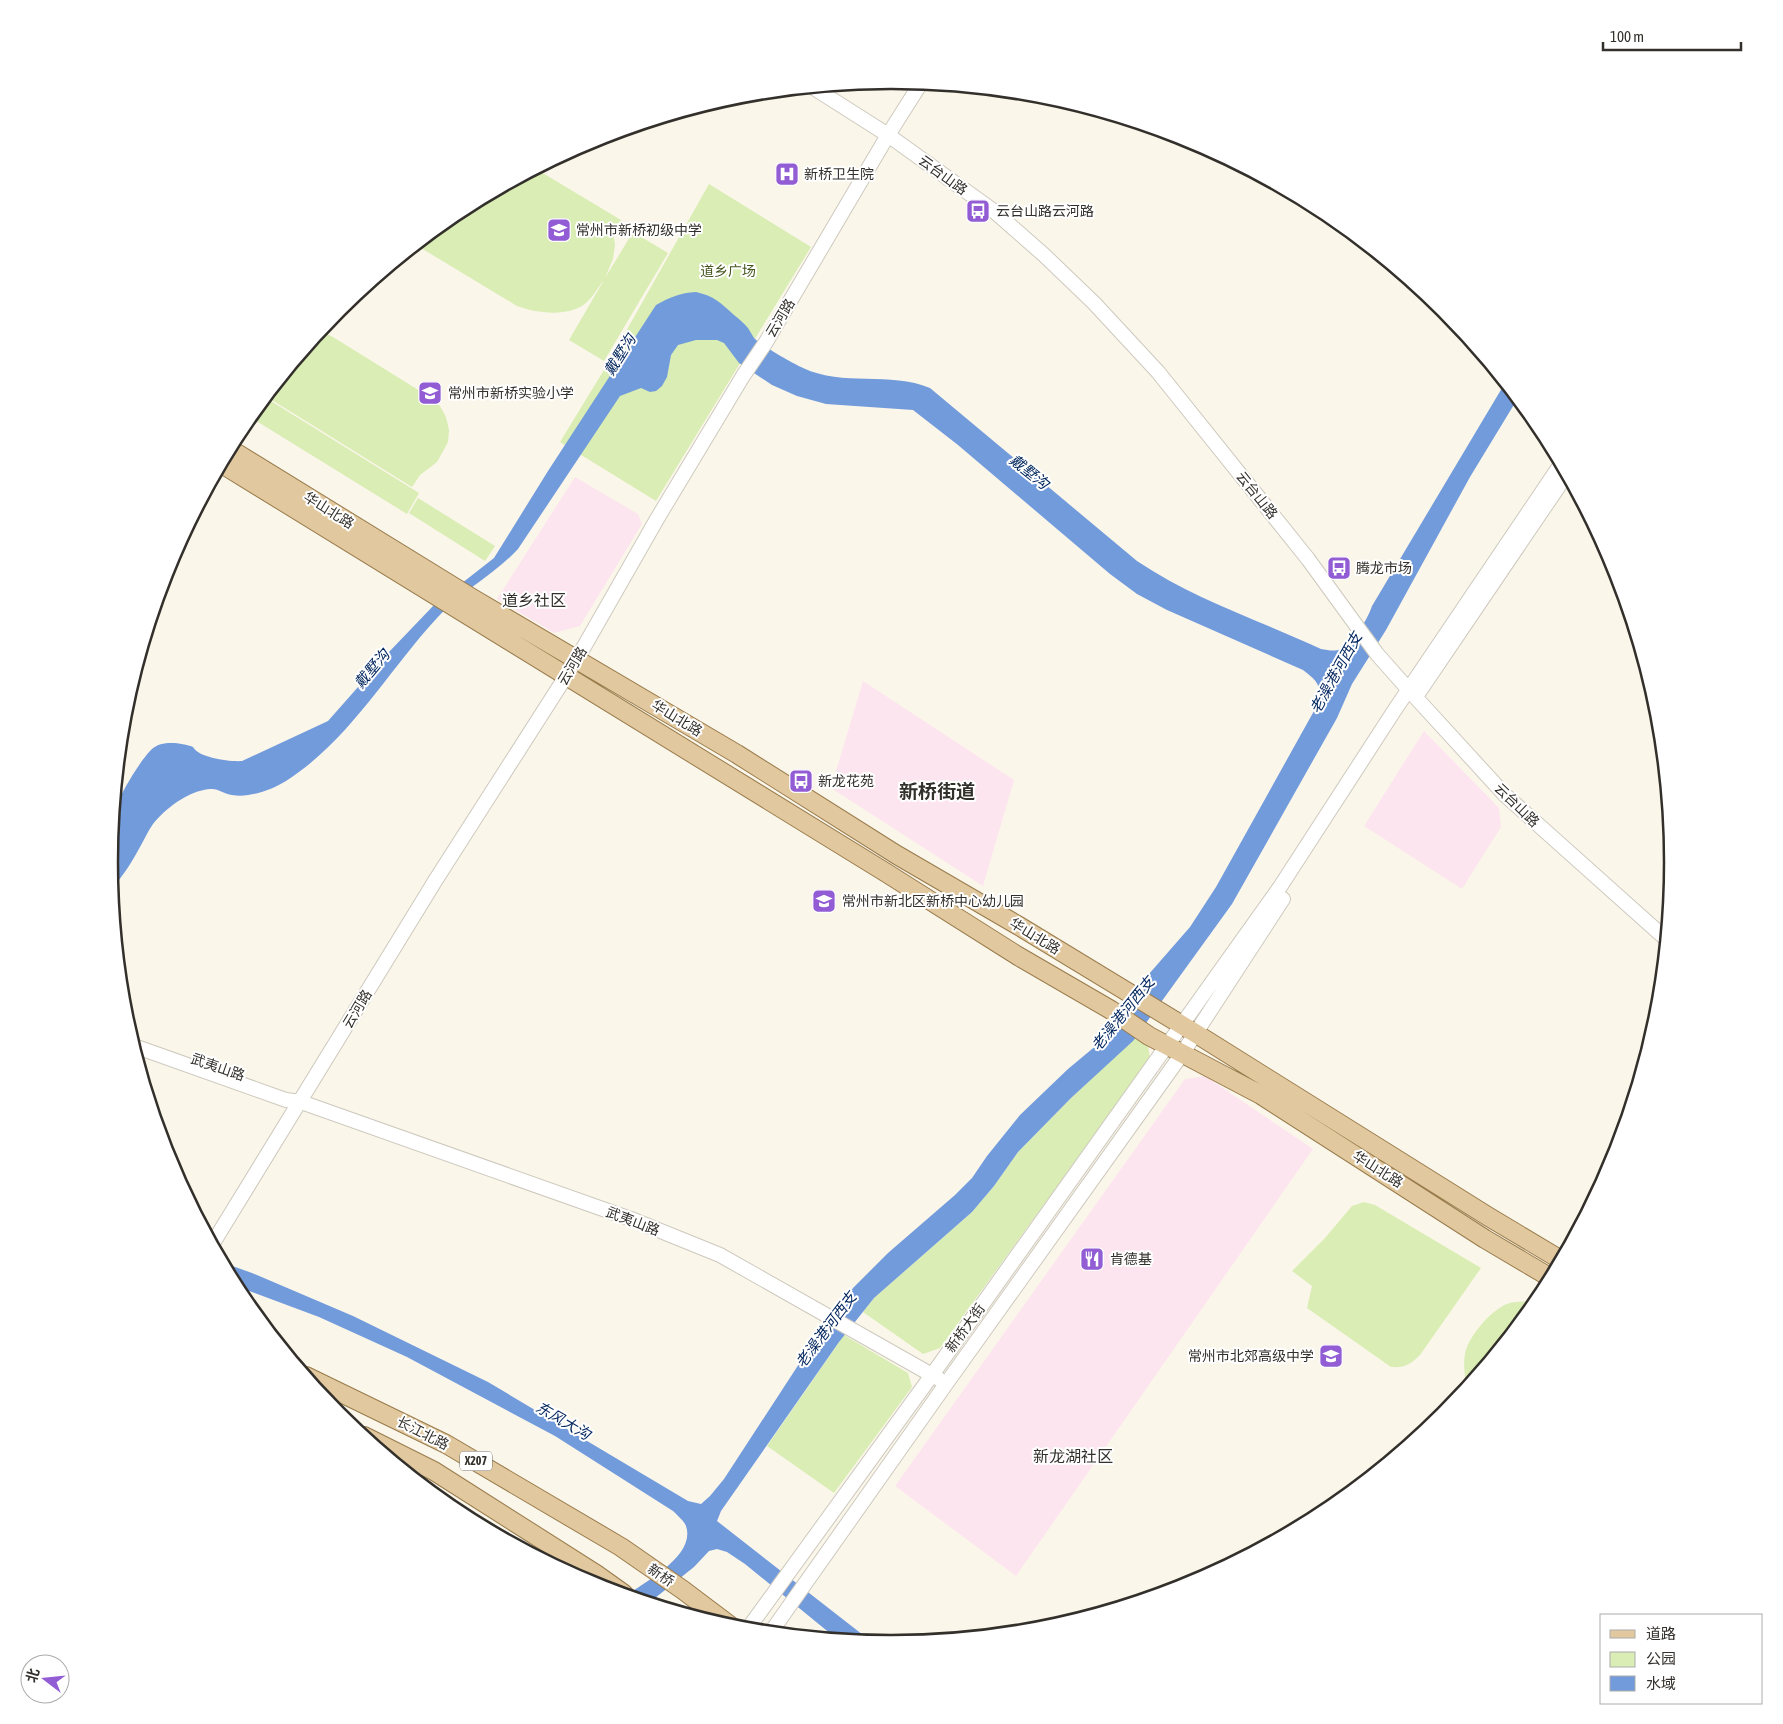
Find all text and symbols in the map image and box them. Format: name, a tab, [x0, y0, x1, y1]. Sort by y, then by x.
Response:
scale bar	[1603, 20, 1740, 52]
text: 100 m	[1610, 28, 1644, 45]
street label: 云台山路	[916, 152, 970, 198]
hospital icon: 新桥卫生院	[774, 161, 800, 187]
place label: 新桥卫生院	[804, 166, 874, 182]
bus stop icon: 云台山路云河路	[965, 198, 991, 224]
place label: 云台山路云河路	[996, 203, 1094, 219]
school or university icon: 常州市新桥初级中学	[546, 217, 572, 243]
place label: 常州市新桥初级中学	[576, 222, 702, 238]
park label: 道乡广场	[700, 263, 756, 279]
street label: 云河路	[762, 296, 798, 340]
water label: 戴墅沟	[600, 329, 640, 378]
school or university icon: 常州市新桥实验小学	[417, 380, 443, 406]
place label: 常州市新桥实验小学	[448, 385, 574, 401]
water label: 戴墅沟	[1006, 451, 1054, 494]
street label: 云台山路	[1233, 468, 1281, 522]
street label: 华山北路	[301, 488, 357, 532]
bus stop icon: 腾龙市场	[1326, 555, 1352, 581]
place label: 腾龙市场	[1356, 560, 1412, 576]
district label: 道乡社区	[502, 591, 566, 609]
water label: 老澡港河西支	[1306, 628, 1366, 716]
water label: 戴墅沟	[351, 644, 394, 691]
street label: 云河路	[554, 644, 590, 688]
street label: 华山北路	[649, 697, 705, 739]
bus stop icon: 新龙花苑	[788, 768, 814, 794]
place label: 新龙花苑	[818, 773, 874, 789]
district label: 新桥街道	[899, 780, 975, 802]
street label: 云台山路	[1491, 780, 1543, 830]
school or university icon: 常州市新北区新桥中心幼儿园	[811, 888, 837, 914]
place label: 常州市新北区新桥中心幼儿园	[842, 893, 1024, 909]
street label: 华山北路	[1007, 915, 1063, 957]
water label: 老澡港河西支	[1088, 972, 1159, 1054]
street label: 云河路	[339, 987, 375, 1031]
street label: 武夷山路	[189, 1050, 247, 1084]
street label: 华山北路	[1350, 1147, 1406, 1191]
street label: 武夷山路	[604, 1203, 662, 1239]
restaurant icon: 肯德基	[1079, 1246, 1105, 1272]
place label: 肯德基	[1110, 1251, 1152, 1267]
water label: 老澡港河西支	[792, 1287, 861, 1371]
street label: 新桥大街	[942, 1301, 988, 1355]
school or university icon: 常州市北郊高级中学	[1318, 1343, 1344, 1369]
place label: 常州市北郊高级中学	[1188, 1348, 1314, 1364]
water label: 东风大沟	[533, 1398, 595, 1444]
street label: 长江北路	[394, 1413, 452, 1453]
district label: 新龙湖社区	[1033, 1447, 1113, 1465]
road number: X207	[460, 1452, 492, 1470]
street label: 新桥	[645, 1561, 677, 1589]
legend	[1600, 1614, 1763, 1704]
text: 道路	[1646, 1625, 1676, 1642]
text: 公园	[1646, 1650, 1676, 1667]
north arrow	[20, 1654, 70, 1704]
text: 北	[23, 1666, 42, 1684]
text: 水域	[1646, 1675, 1676, 1692]

